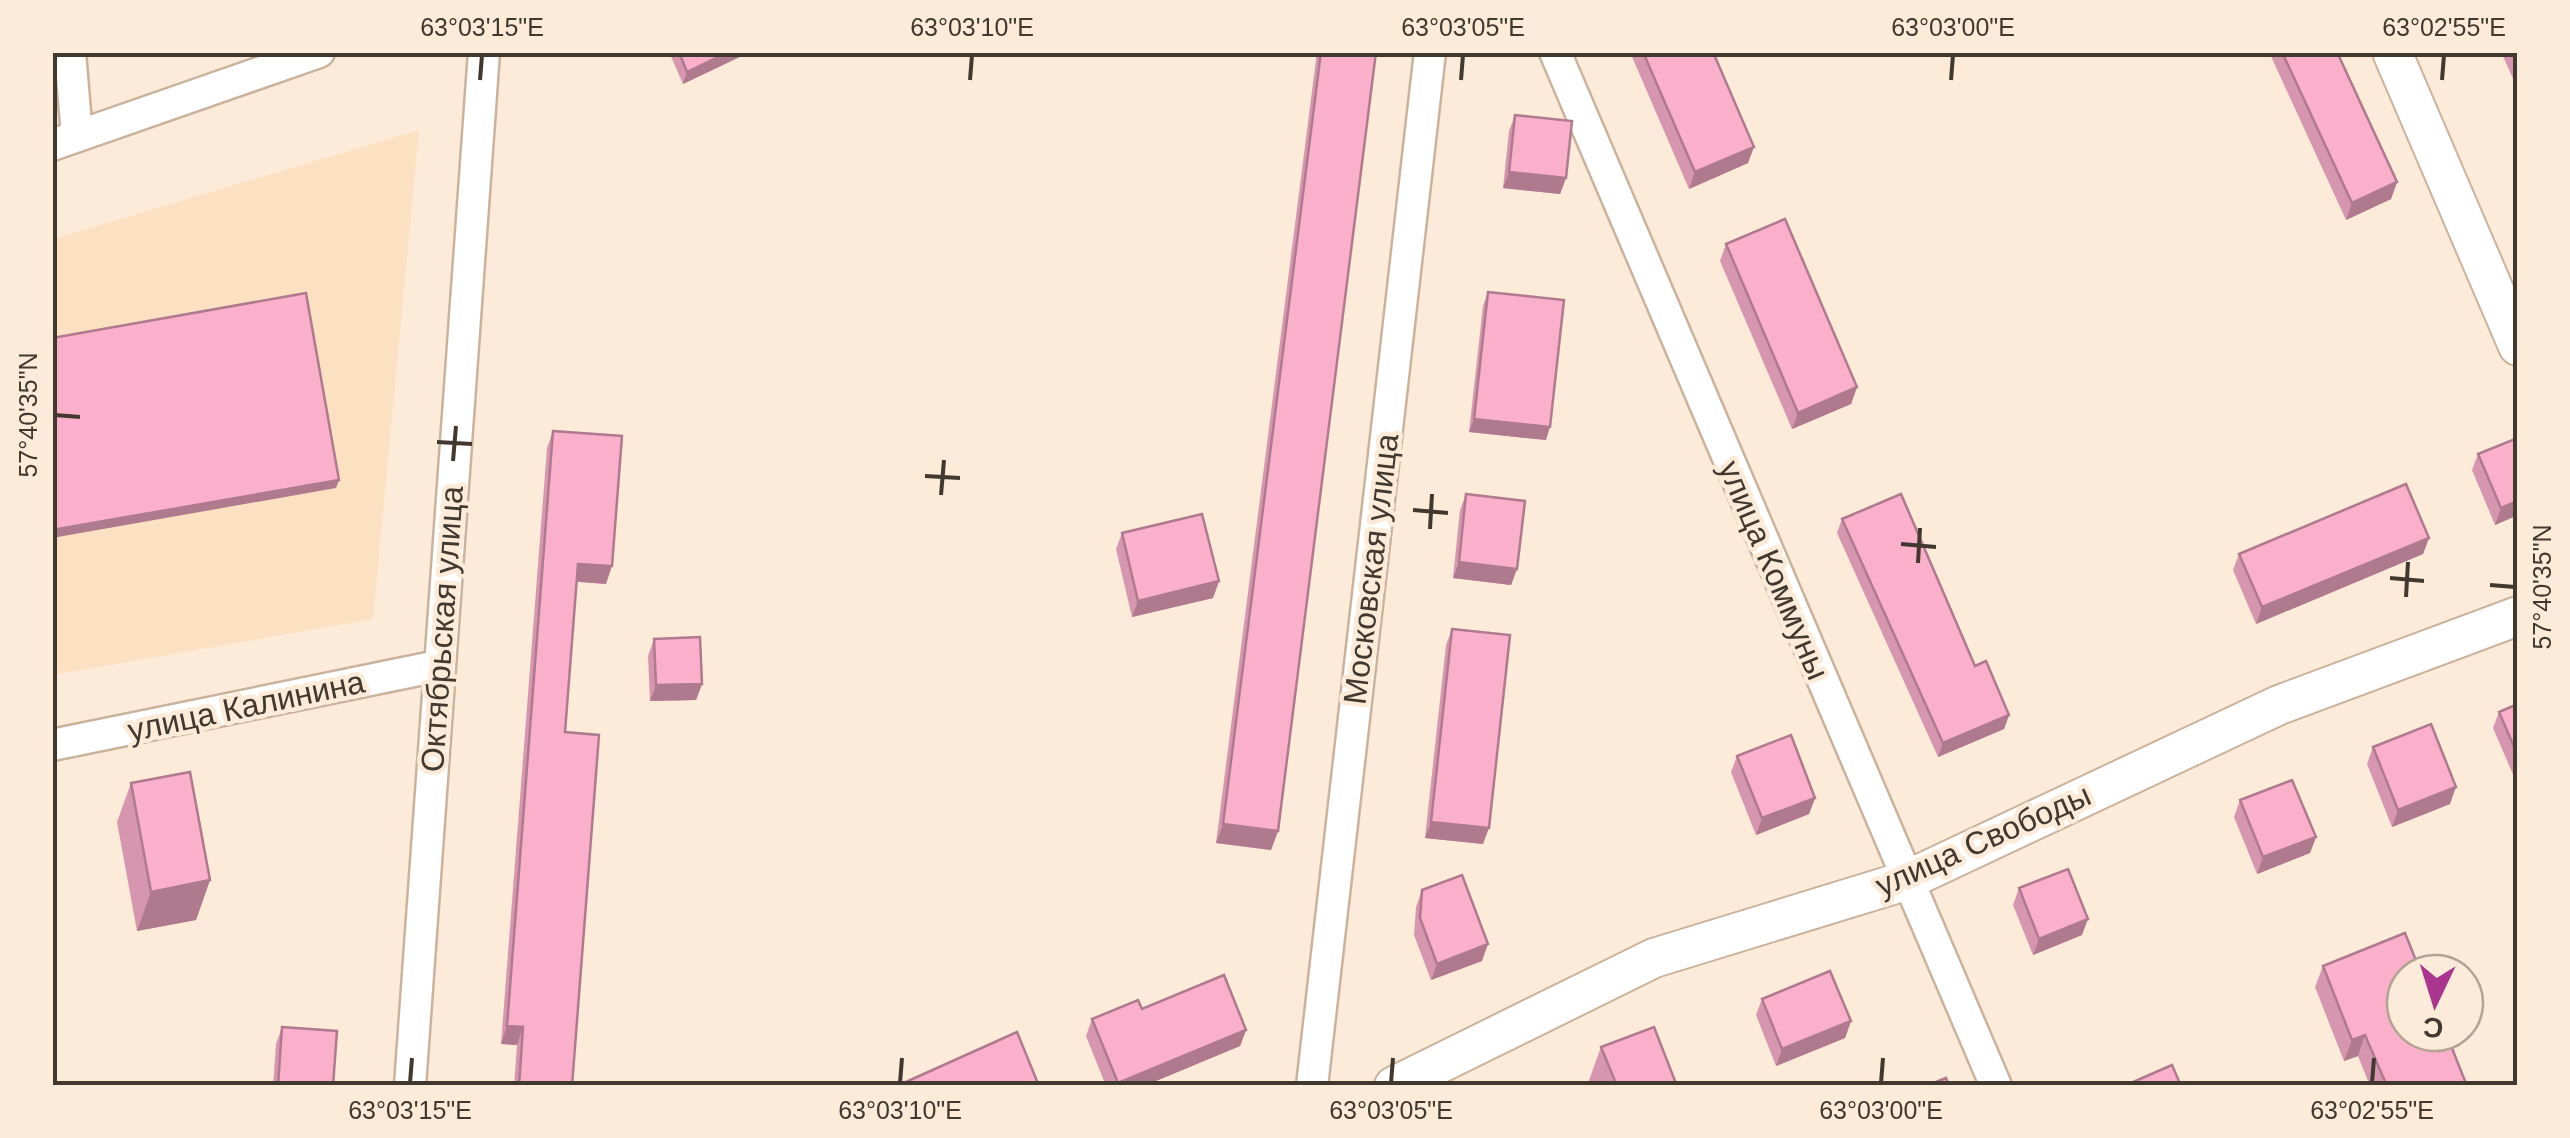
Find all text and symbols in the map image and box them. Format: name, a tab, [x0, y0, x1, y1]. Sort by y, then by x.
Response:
text: 63°03'15"E	[420, 13, 544, 41]
text: 63°03'10"E	[910, 13, 1034, 41]
text: 63°03'05"E	[1401, 13, 1525, 41]
text: 63°03'00"E	[1891, 13, 2015, 41]
text: 63°02'55"E	[2382, 13, 2506, 41]
text: 57°40'35"N	[14, 352, 42, 478]
street label: Московская улица	[1337, 431, 1405, 706]
street label: улица Коммуны	[1712, 455, 1836, 685]
street label: Октябрьская улица	[414, 485, 470, 773]
text: 57°40'35"N	[2528, 524, 2556, 650]
street label: улица Калинина	[124, 663, 368, 749]
street label: улица Свободы	[1870, 776, 2096, 904]
north arrow	[2385, 953, 2485, 1053]
text: С	[2422, 1011, 2444, 1044]
text: 63°03'15"E	[348, 1096, 472, 1124]
text: 63°03'10"E	[838, 1096, 962, 1124]
text: 63°03'05"E	[1329, 1096, 1453, 1124]
text: 63°03'00"E	[1819, 1096, 1943, 1124]
text: 63°02'55"E	[2310, 1096, 2434, 1124]

